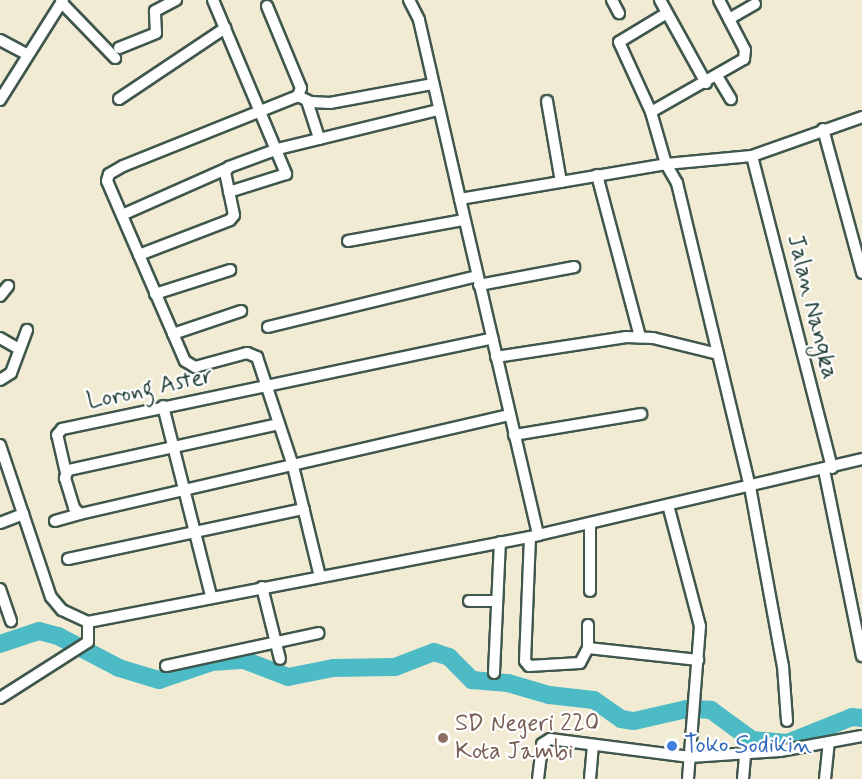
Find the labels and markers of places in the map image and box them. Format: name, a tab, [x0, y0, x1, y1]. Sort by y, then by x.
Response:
place label: SD Negeri 220 Kota Jambi	[455, 710, 602, 766]
marker: SD Negeri 220 Kota Jambi	[436, 731, 450, 745]
place label: Toko Sodikin	[684, 732, 806, 760]
marker: Toko Sodikin	[665, 739, 679, 753]

